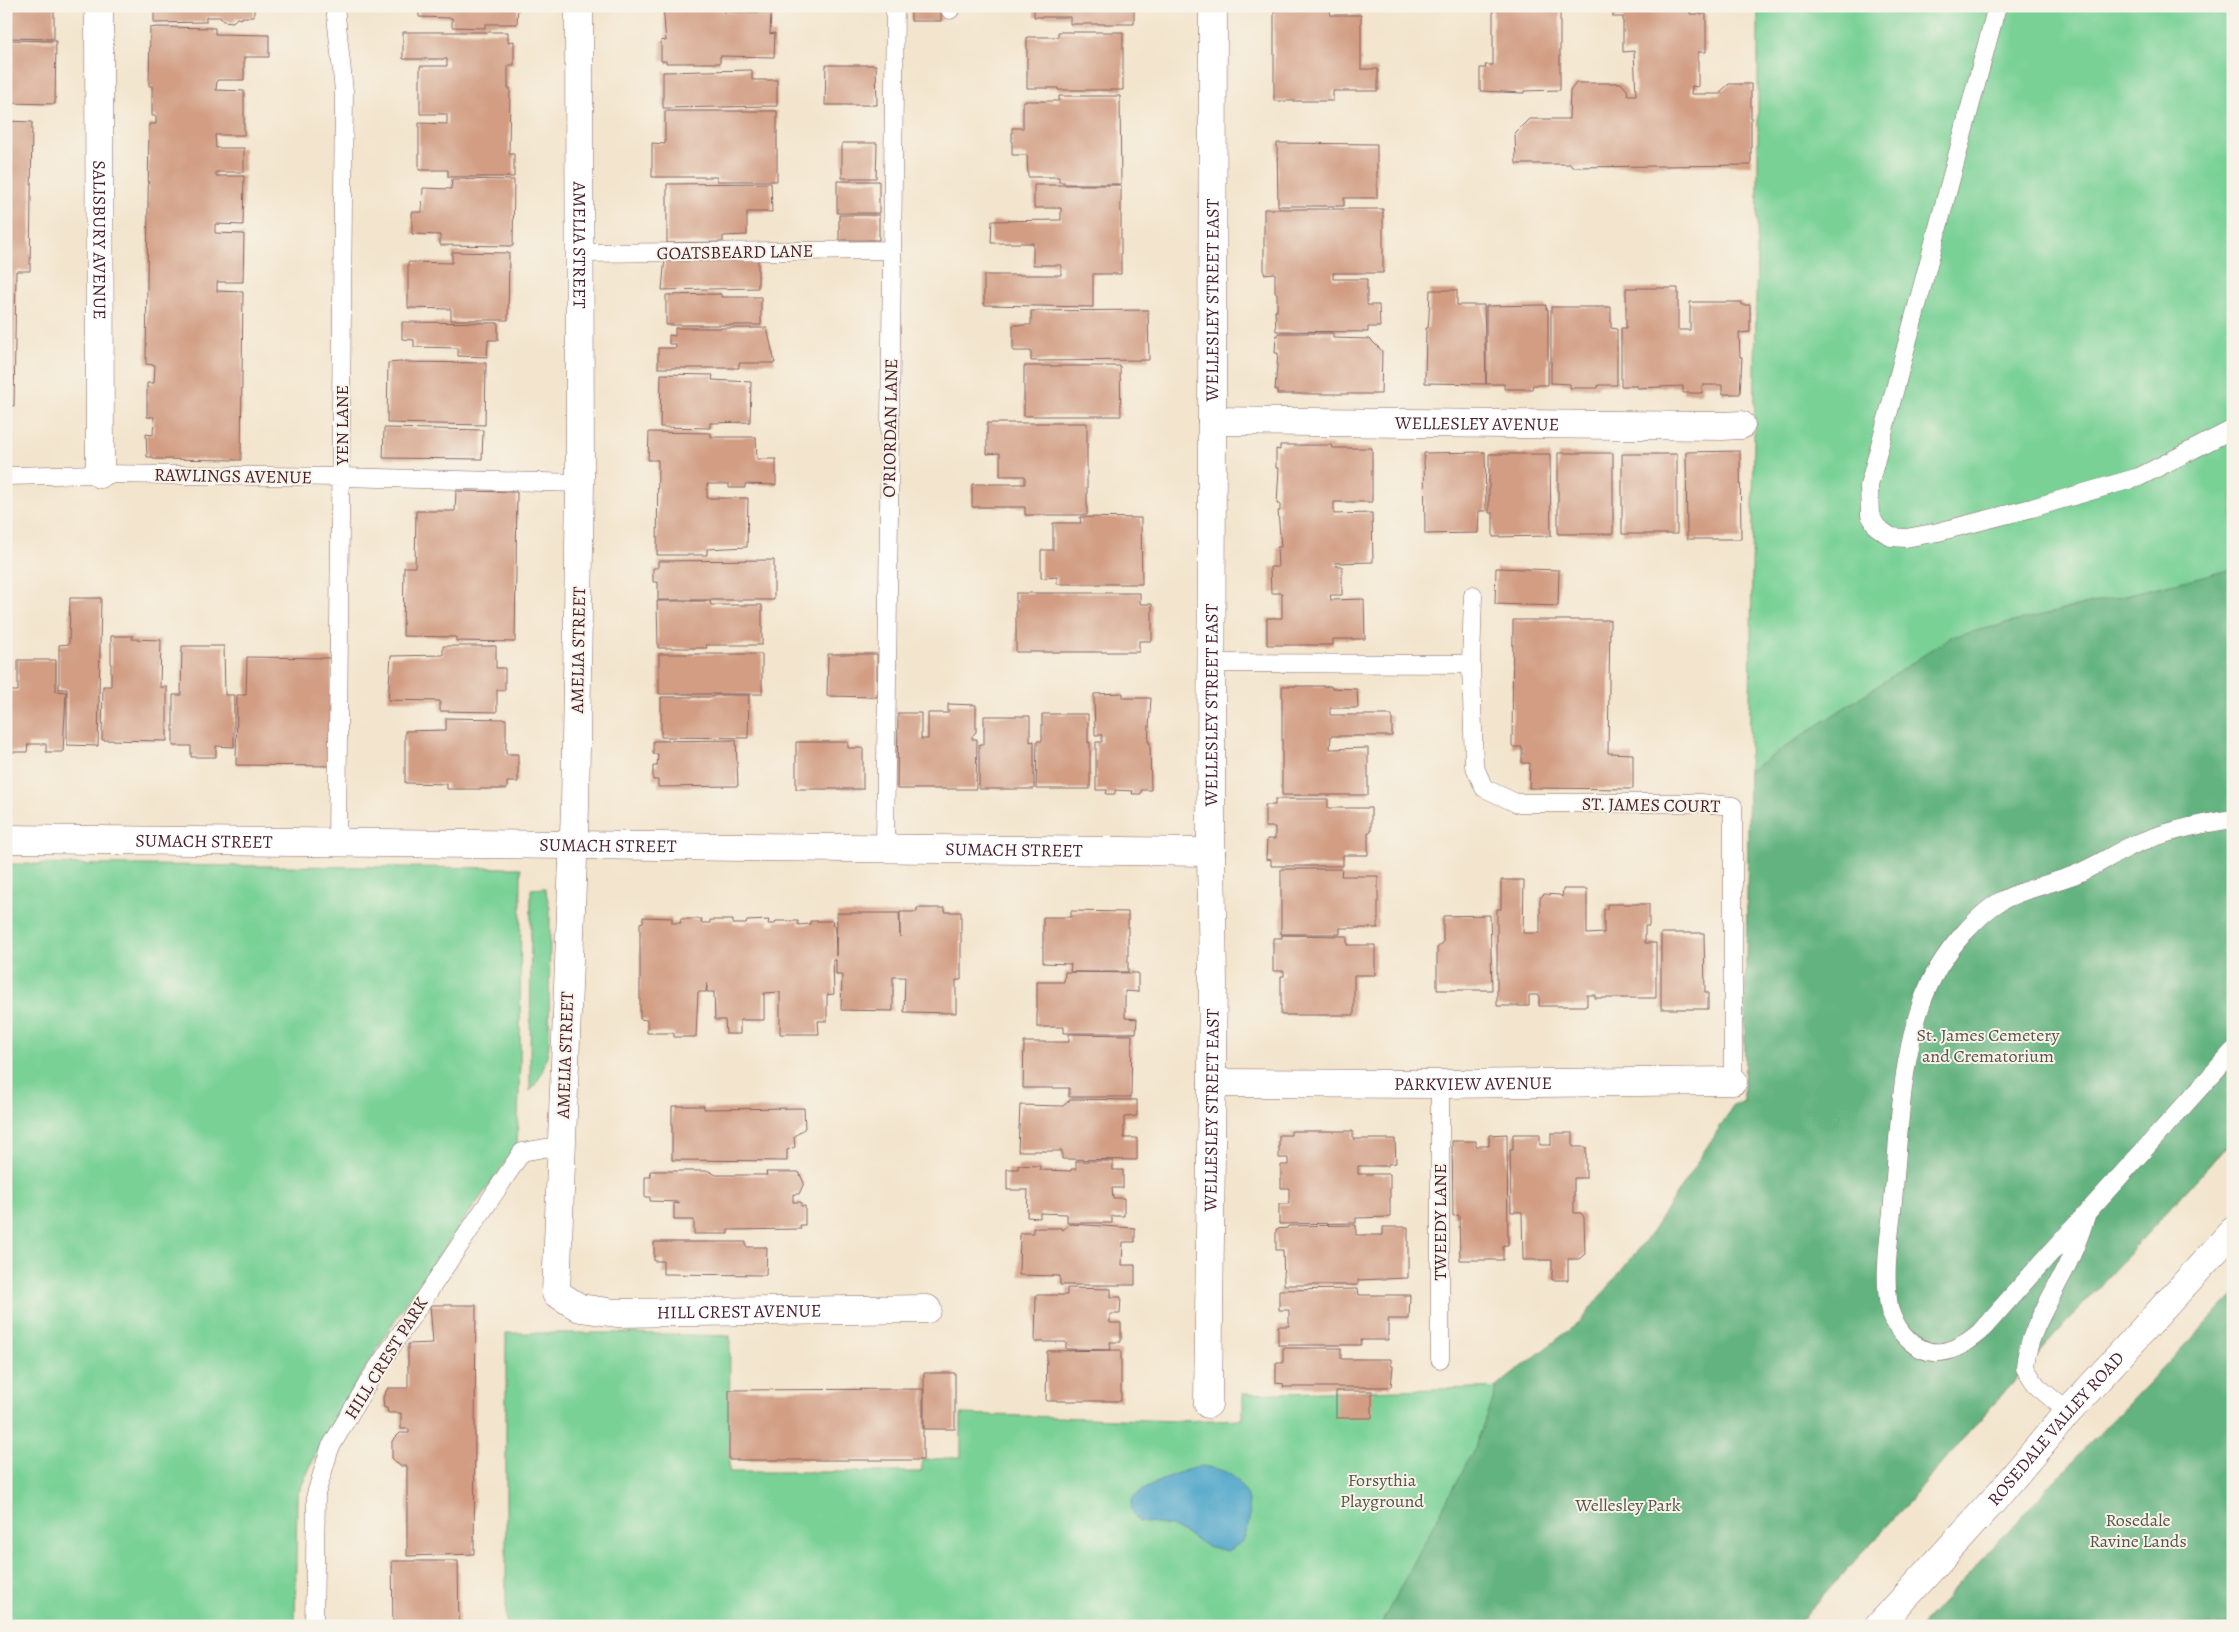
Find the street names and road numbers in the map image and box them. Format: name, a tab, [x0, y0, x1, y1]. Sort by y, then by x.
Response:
street label: SALISBURY AVENUE	[87, 160, 112, 320]
street label: AMELIA STREET	[567, 180, 592, 309]
street label: WELLESLEY STREET EAST	[1200, 198, 1225, 403]
street label: GOATSBEARD LANE	[657, 239, 813, 265]
street label: O'RIORDAN LANE	[877, 358, 903, 498]
street label: YEN LANE	[330, 385, 354, 466]
street label: WELLESLEY AVENUE	[1394, 411, 1559, 436]
street label: RAWLINGS AVENUE	[154, 463, 312, 489]
street label: AMELIA STREET	[565, 586, 591, 715]
street label: WELLESLEY STREET EAST	[1199, 603, 1224, 808]
street label: ST. JAMES COURT	[1582, 792, 1721, 818]
street label: SUMACH STREET	[135, 828, 273, 854]
street label: SUMACH STREET	[539, 833, 677, 858]
street label: SUMACH STREET	[945, 837, 1083, 863]
street label: AMELIA STREET	[551, 991, 579, 1120]
street label: WELLESLEY STREET EAST	[1198, 1008, 1225, 1213]
street label: PARKVIEW AVENUE	[1394, 1071, 1552, 1096]
street label: TWEEDY LANE	[1428, 1163, 1452, 1281]
street label: HILL CREST PARK	[339, 1292, 434, 1424]
street label: HILL CREST AVENUE	[656, 1298, 821, 1324]
street label: ROSEDALE VALLEY ROAD	[1982, 1346, 2130, 1511]

